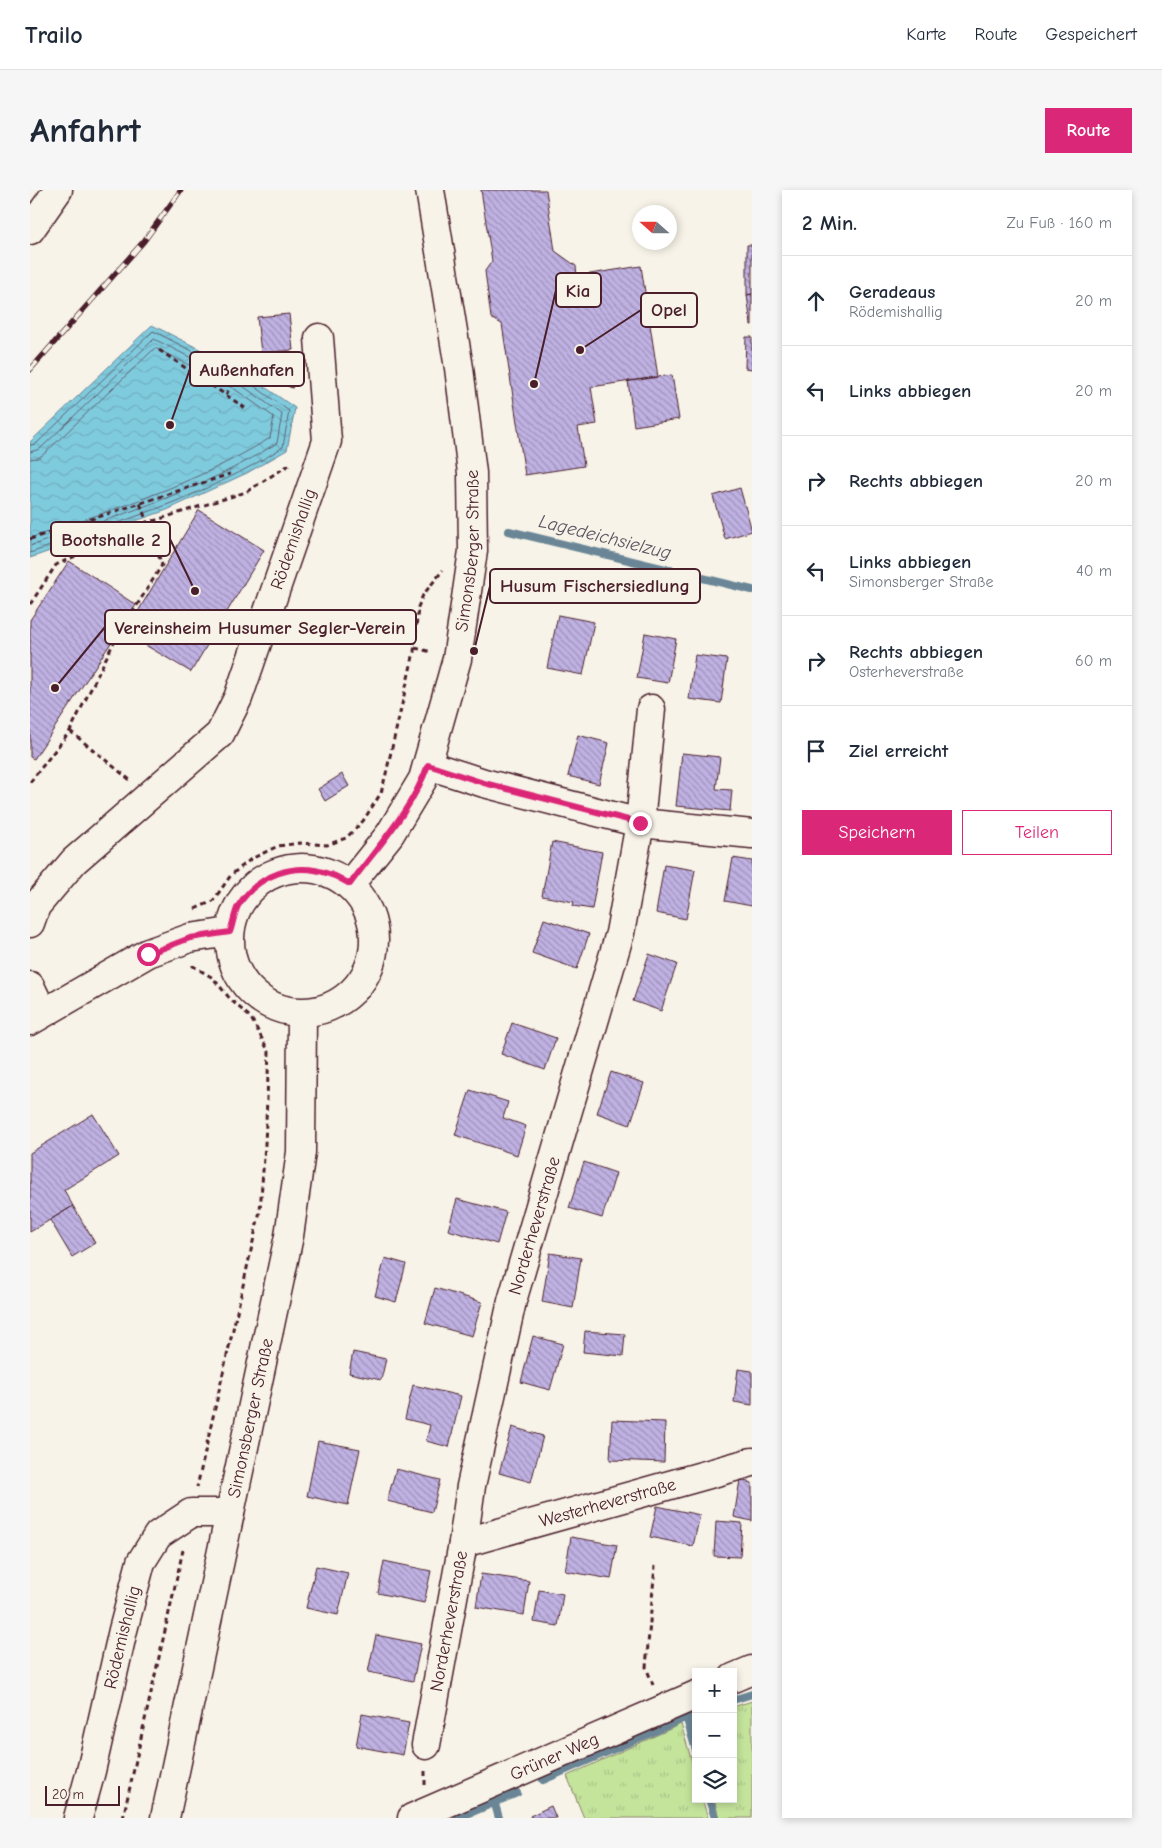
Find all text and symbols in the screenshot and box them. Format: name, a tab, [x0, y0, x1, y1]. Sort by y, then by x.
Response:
text: Trailo	[25, 21, 83, 49]
text: Karte	[906, 24, 946, 45]
text: Route	[974, 24, 1017, 45]
text: Gespeichert	[1045, 24, 1137, 45]
button: Route	[1045, 108, 1132, 153]
text: Anfahrt	[30, 110, 141, 151]
north arrow	[632, 205, 677, 250]
text: 2 Min.	[802, 211, 857, 235]
text: Zu Fuß · 160 m	[1007, 214, 1112, 232]
callout: Kia	[556, 273, 601, 307]
text: Kia	[566, 280, 590, 302]
text: Geradeaus	[849, 281, 935, 303]
icon: ahead	[802, 287, 830, 315]
text: 20 m	[1075, 292, 1112, 310]
callout: Opel	[641, 293, 697, 327]
text: Opel	[651, 299, 687, 321]
text: Rödemishallig	[849, 303, 943, 321]
callout: Außenhafen	[190, 352, 304, 386]
text: Außenhafen	[200, 359, 294, 381]
icon: left	[802, 377, 830, 405]
text: Links abbiegen	[849, 380, 971, 402]
text: 20 m	[1075, 382, 1112, 400]
icon: right	[802, 467, 830, 495]
street label: Simonsberger Straße	[451, 470, 484, 633]
text: Rechts abbiegen	[849, 470, 983, 492]
text: 20 m	[1075, 472, 1112, 490]
street label: Rödemishallig	[266, 486, 320, 592]
water label: Lagedeichsielzug	[537, 510, 674, 564]
callout: Bootshalle 2	[51, 522, 170, 556]
text: Bootshalle 2	[61, 529, 161, 551]
text: Links abbiegen	[849, 551, 971, 573]
icon: left	[802, 557, 830, 585]
text: 40 m	[1076, 562, 1112, 580]
callout: Husum Fischersiedlung	[490, 569, 700, 603]
text: Simonsberger Straße	[849, 573, 993, 591]
text: Husum Fischersiedlung	[500, 575, 690, 597]
callout: Vereinsheim Husumer Segler-Verein	[105, 610, 416, 644]
text: Vereinsheim Husumer Segler-Verein	[114, 617, 406, 639]
text: Rechts abbiegen	[849, 641, 983, 663]
icon: right	[802, 647, 830, 675]
text: 60 m	[1075, 652, 1112, 670]
text: Osterheverstraße	[849, 663, 964, 681]
icon: arrive	[802, 737, 830, 765]
text: Ziel erreicht	[849, 740, 948, 762]
button: Speichern	[802, 810, 952, 855]
button: Teilen	[962, 810, 1112, 855]
route end	[629, 812, 652, 835]
route start	[137, 943, 160, 966]
street label: Norderheverstraße	[504, 1154, 564, 1297]
street label: Simonsberger Straße	[223, 1336, 277, 1500]
street label: Westerheverstraße	[537, 1473, 678, 1532]
street label: Norderheverstraße	[425, 1549, 472, 1693]
street label: Rödemishallig	[99, 1583, 145, 1691]
map controls	[692, 1668, 737, 1803]
button: +	[692, 1668, 737, 1713]
button: −	[692, 1713, 737, 1758]
street label: Grüner Weg	[507, 1728, 602, 1785]
button: layers	[692, 1758, 737, 1803]
scale bar	[45, 1783, 120, 1806]
text: 20 m	[52, 1786, 84, 1803]

